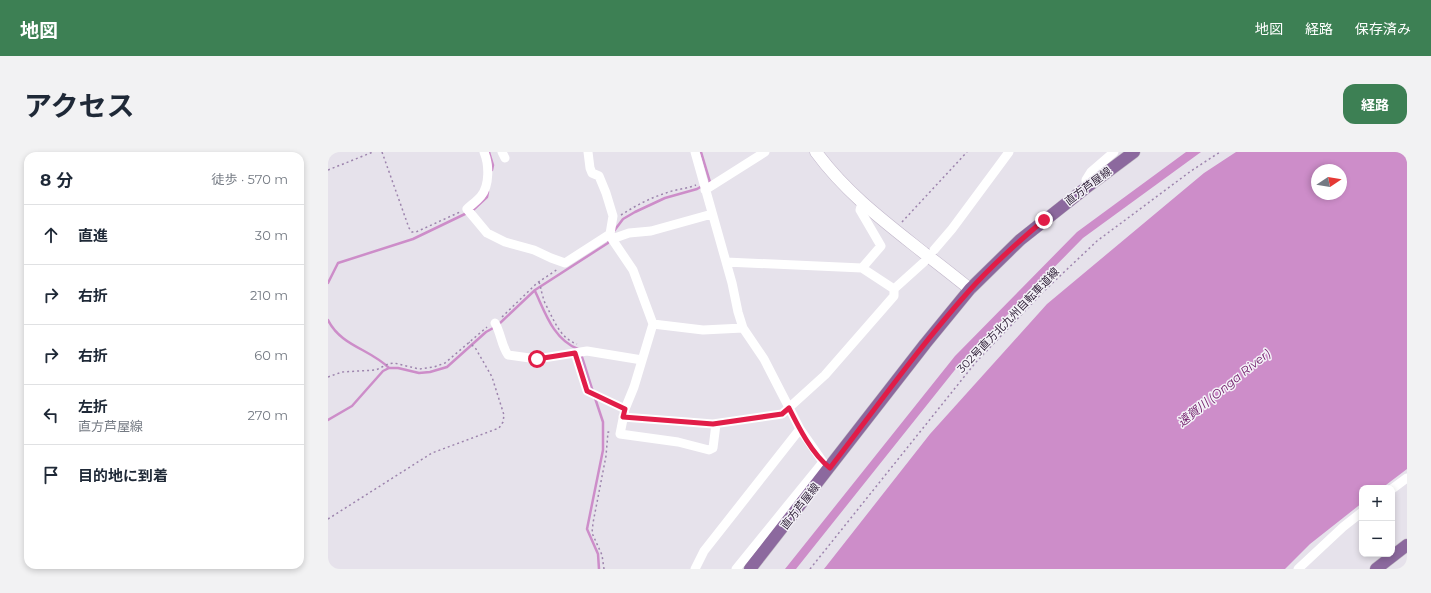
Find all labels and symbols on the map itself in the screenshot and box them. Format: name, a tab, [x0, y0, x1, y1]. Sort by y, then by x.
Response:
street label: 直方芦屋線	[1062, 164, 1114, 208]
north arrow	[1311, 164, 1347, 200]
route end	[1035, 211, 1053, 229]
street label: 302号直方北九州自転車道線	[954, 265, 1062, 375]
water label: 遠賀川 (Onga River)	[1174, 346, 1273, 430]
route start	[528, 350, 546, 368]
street label: 直方芦屋線	[778, 480, 822, 532]

